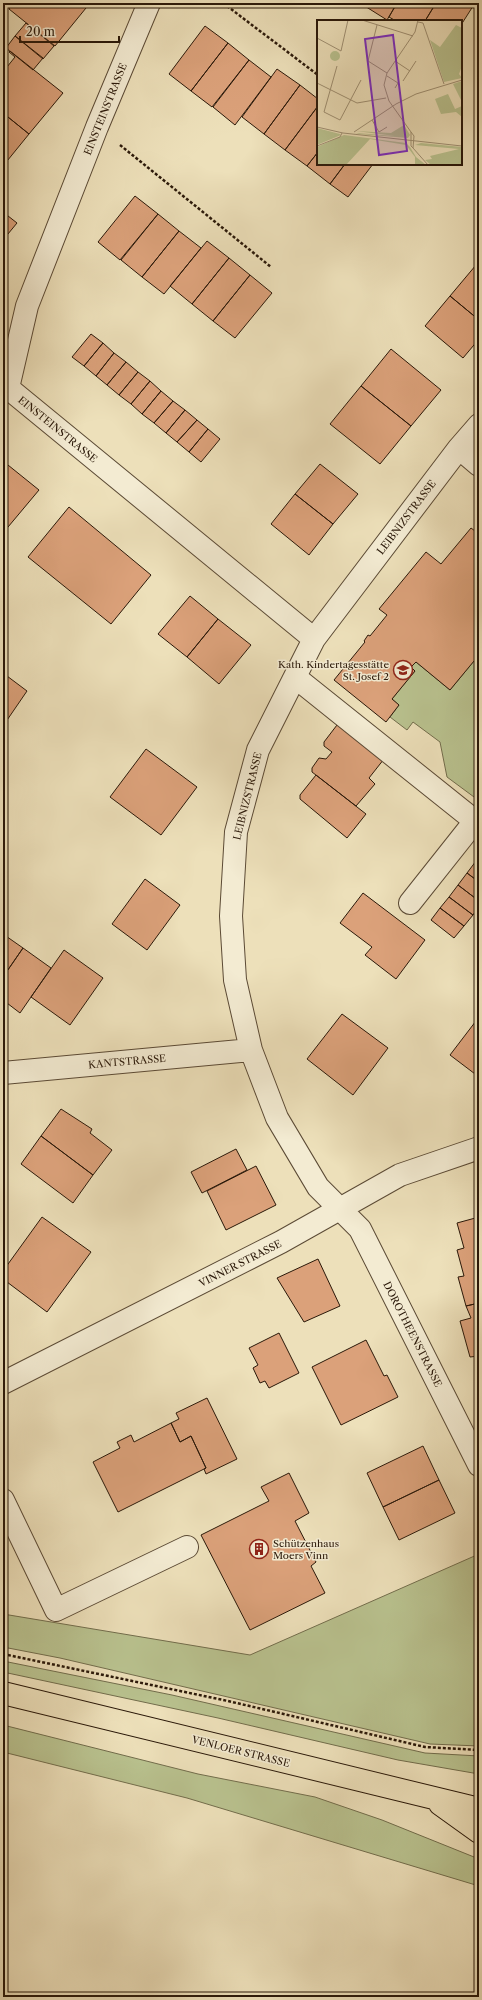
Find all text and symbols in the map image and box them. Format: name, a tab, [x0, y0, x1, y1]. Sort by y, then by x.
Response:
scale bar	[20, 18, 119, 44]
inset map	[317, 20, 462, 165]
text: 20 m	[26, 24, 55, 39]
street label: EINSTEINSTRASSE	[81, 61, 130, 157]
street label: EINSTEINSTRASSE	[15, 393, 100, 465]
street label: LEIBNIZSTRASSE	[374, 477, 439, 557]
place label: Kath. Kindertagesstätte St. Josef 2	[278, 658, 389, 683]
school or university icon: Kath. Kindertagesstätte St. Josef 2	[392, 659, 414, 681]
street label: LEIBNIZSTRASSE	[230, 751, 265, 841]
street label: KANTSTRASSE	[88, 1052, 167, 1071]
street label: VINNER STRASSE	[196, 1237, 284, 1290]
street label: DOROTHEENSTRASSE	[380, 1279, 445, 1389]
place label: Schützenhaus Moers Vinn	[273, 1537, 339, 1562]
building icon: Schützenhaus Moers Vinn	[248, 1538, 270, 1560]
street label: VENLOER STRASSE	[190, 1733, 291, 1770]

